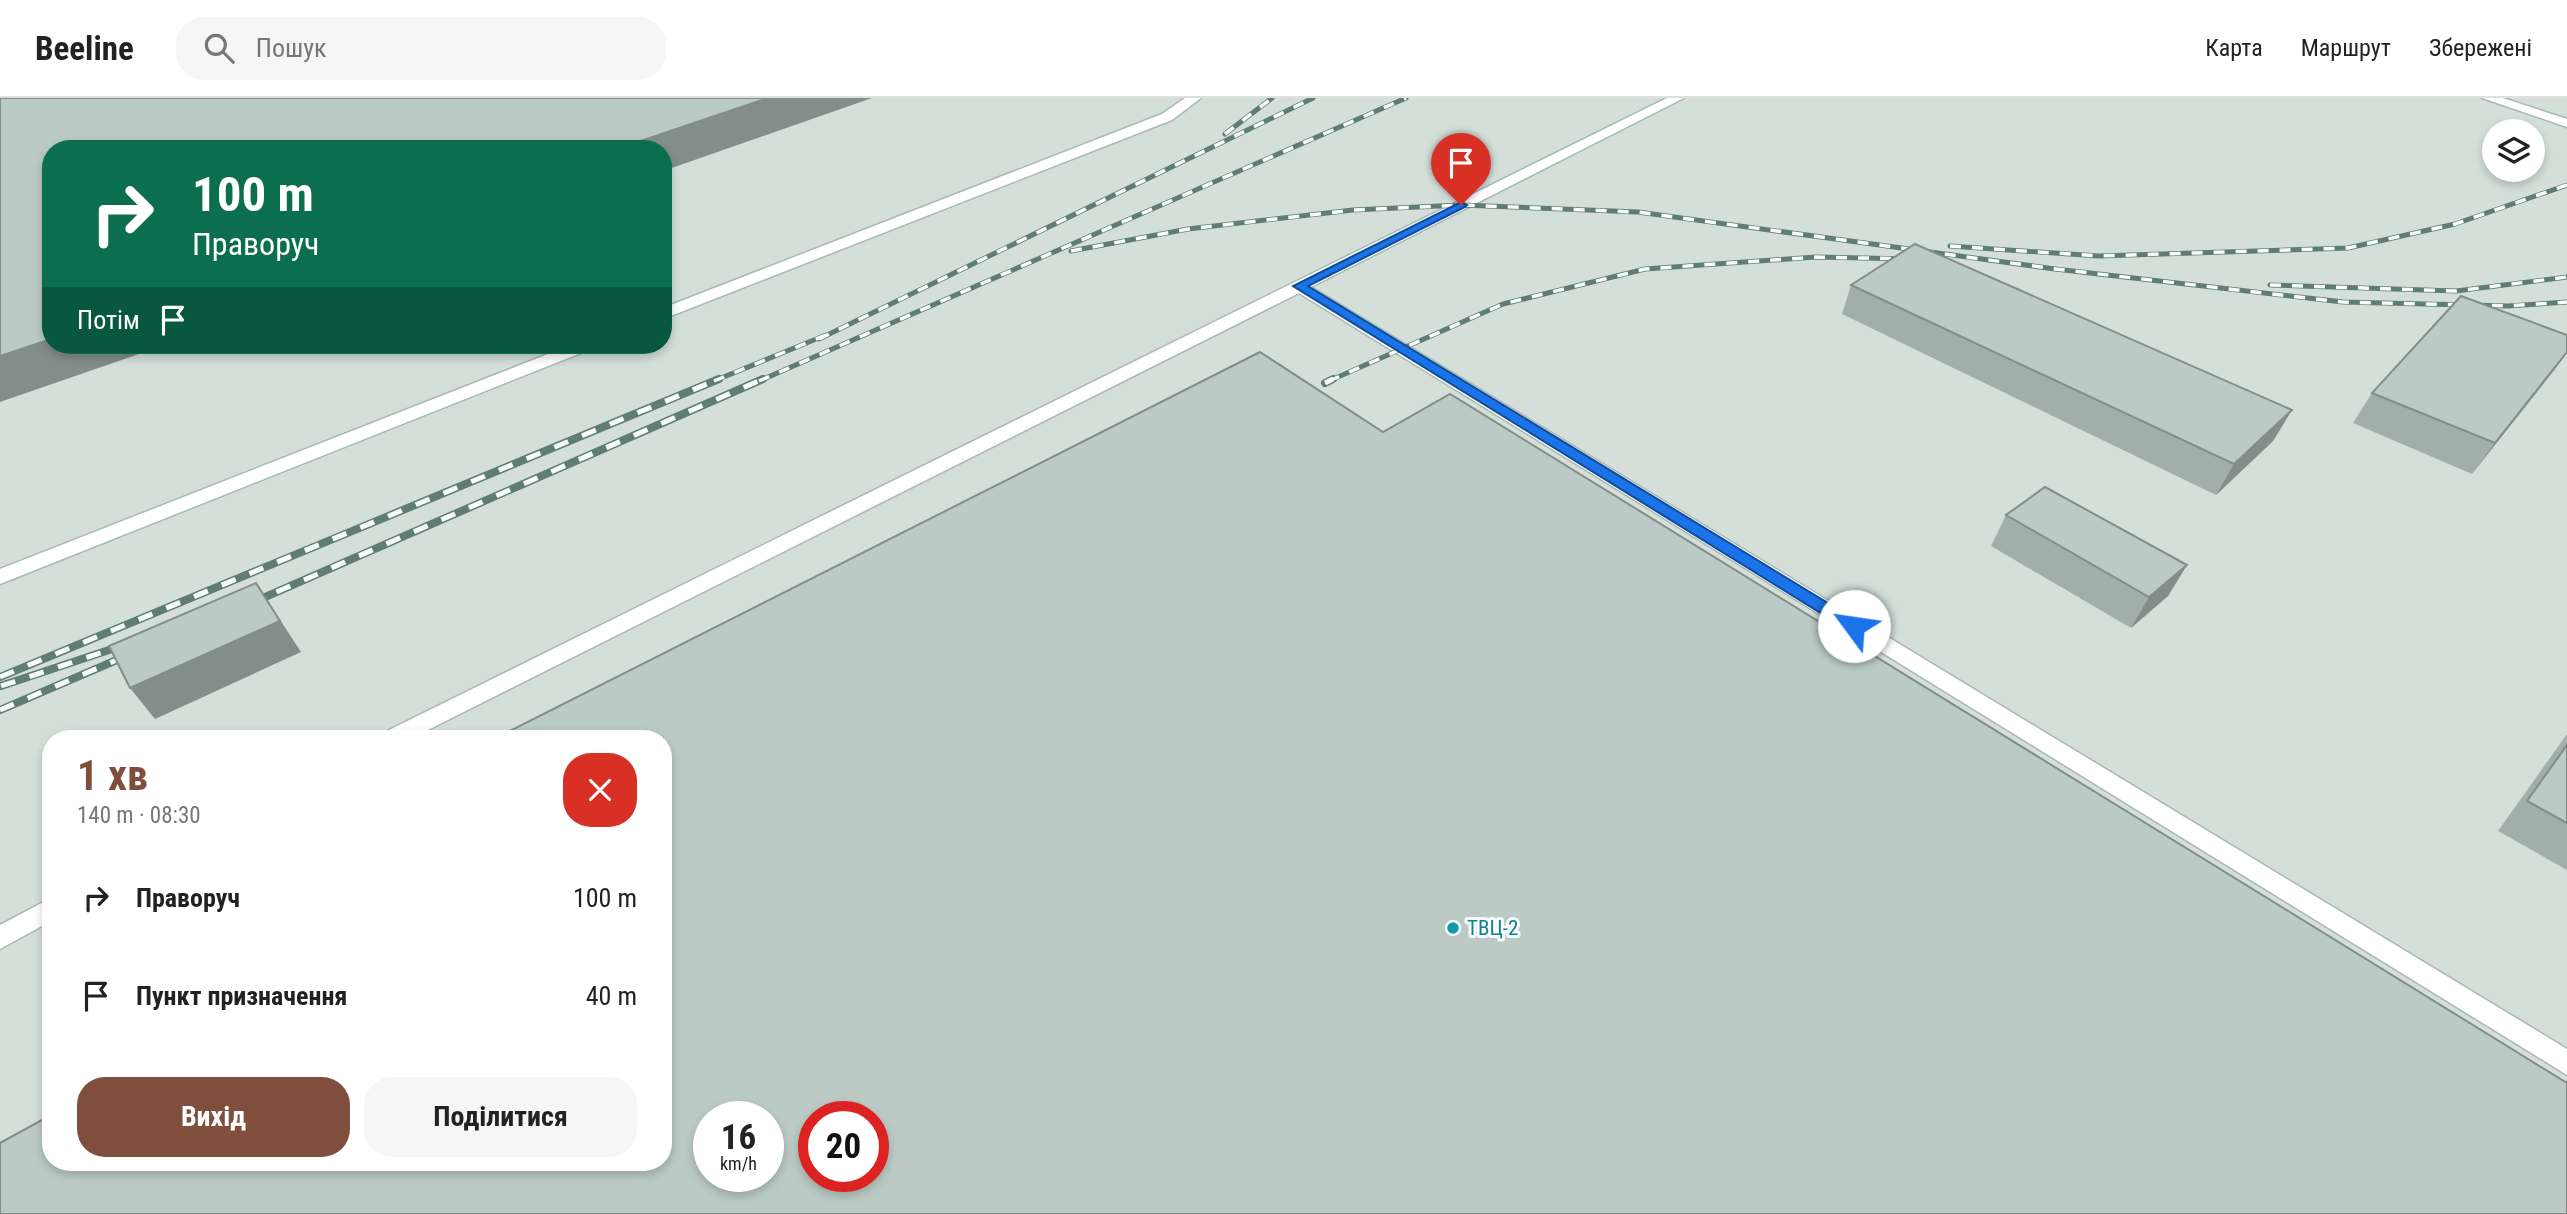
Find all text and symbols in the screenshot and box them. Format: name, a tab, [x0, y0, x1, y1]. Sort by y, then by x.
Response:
search box	[176, 17, 666, 80]
text: Beeline	[35, 29, 134, 68]
icon: search	[200, 29, 238, 67]
text: Пошук	[256, 33, 327, 63]
text: Карта	[2205, 34, 2263, 62]
text: Маршрут	[2301, 34, 2391, 62]
text: Збережені	[2429, 34, 2532, 62]
map controls	[2482, 119, 2545, 182]
button: layers	[2482, 119, 2545, 182]
pin	[1431, 133, 1491, 205]
icon: arrive	[1442, 144, 1480, 182]
text: 100 m	[192, 166, 314, 223]
icon: right	[77, 168, 168, 259]
text: Праворуч	[192, 225, 319, 263]
icon: arrive	[154, 301, 192, 339]
text: Потім	[77, 305, 140, 335]
position arrow	[1817, 589, 1891, 663]
text: 1 хв	[77, 751, 148, 800]
button: close	[563, 753, 637, 827]
text: 140 m · 08:30	[77, 802, 201, 829]
icon: right	[77, 879, 115, 917]
text: Праворуч	[136, 883, 240, 913]
text: 100 m	[573, 883, 637, 913]
place label: ТВЦ-2	[1467, 916, 1518, 940]
marker: ТВЦ-2	[1445, 920, 1461, 936]
icon: arrive	[77, 977, 115, 1015]
text: Пункт призначення	[136, 981, 347, 1011]
text: 40 m	[586, 981, 637, 1011]
button: Вихід	[77, 1077, 350, 1157]
button: Поділитися	[364, 1077, 637, 1157]
speed limit sign: 20	[798, 1101, 889, 1192]
text: 16	[721, 1117, 756, 1158]
text: km/h	[720, 1153, 757, 1174]

